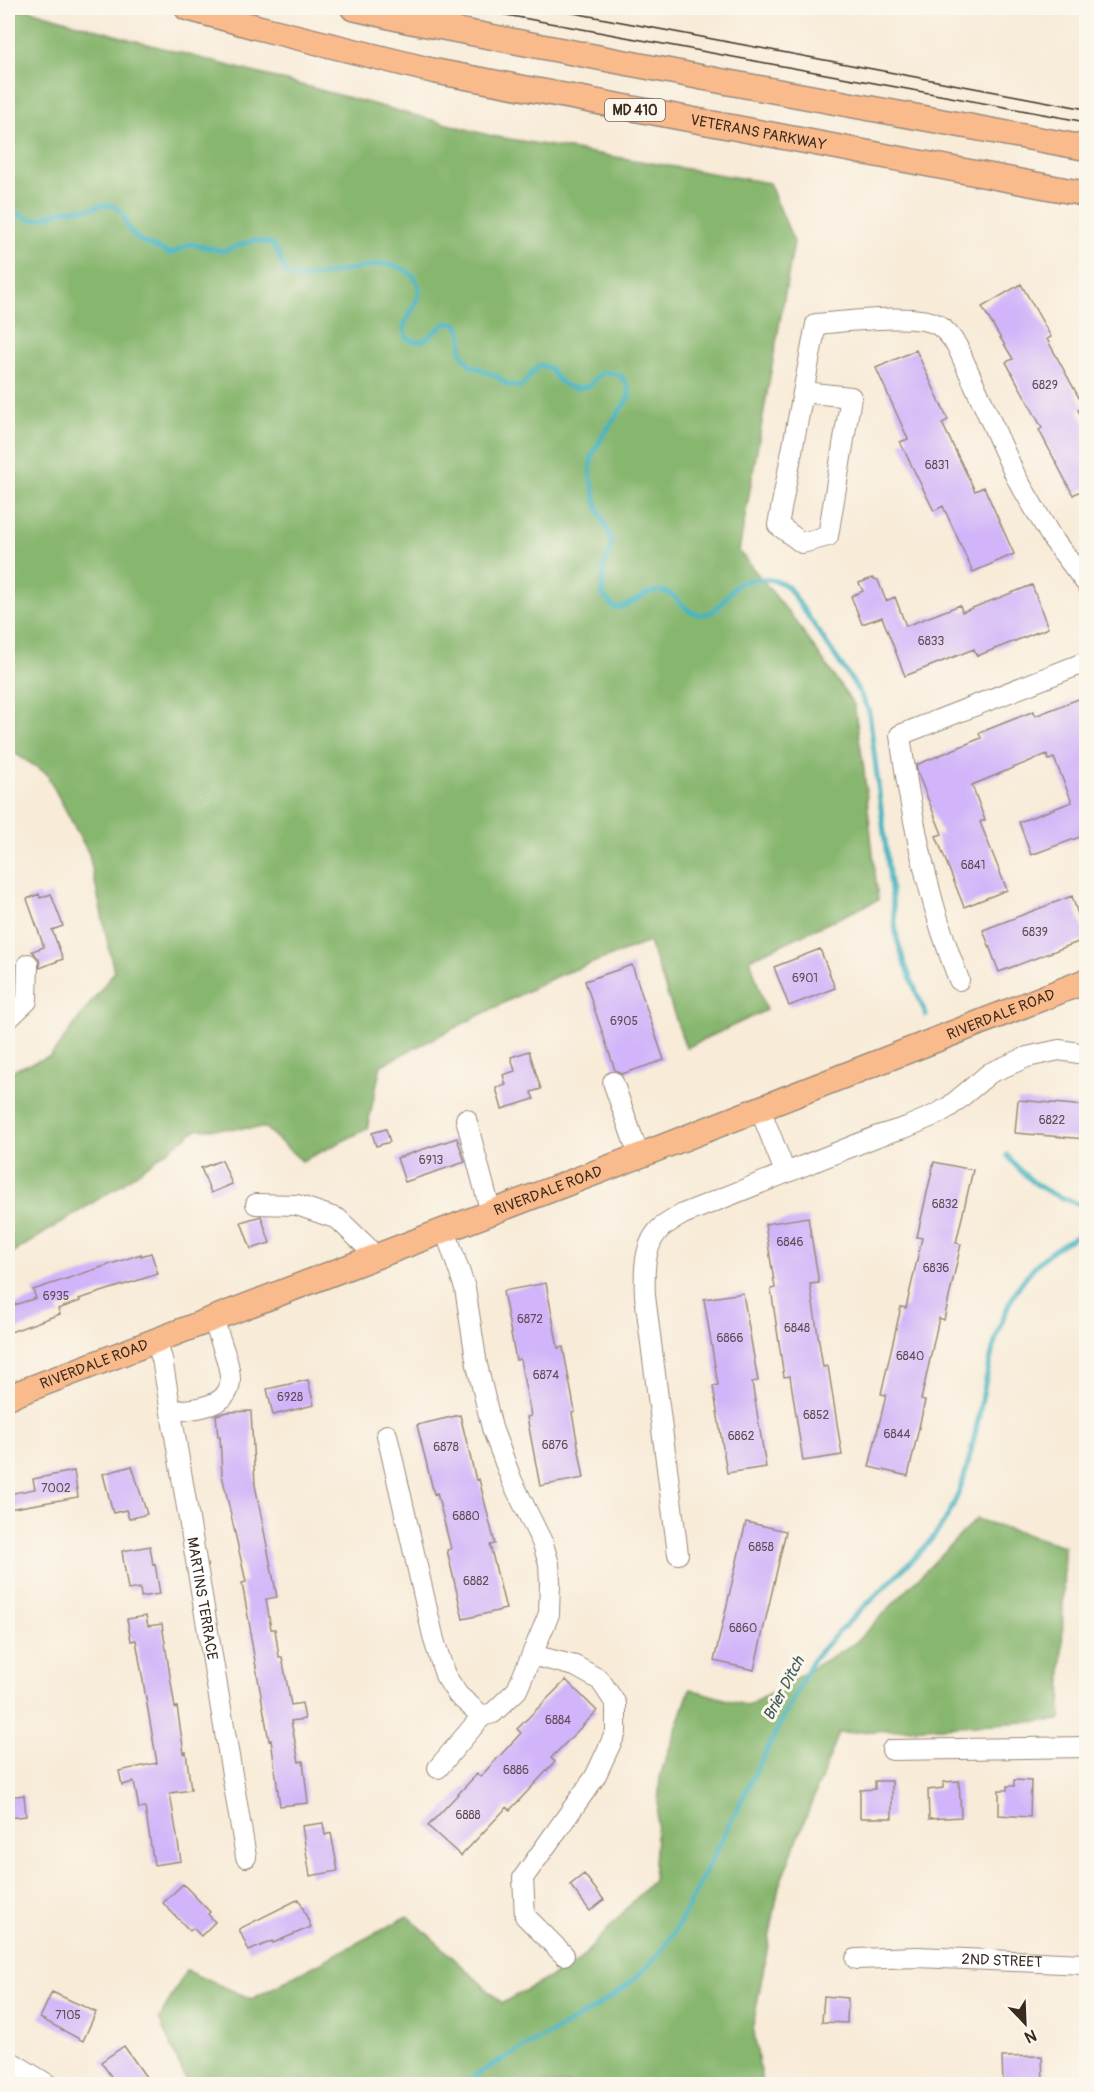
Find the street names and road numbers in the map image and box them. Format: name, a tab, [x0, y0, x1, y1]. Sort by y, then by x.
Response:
road number: MD 410	[605, 99, 665, 121]
street label: VETERANS PARKWAY	[689, 111, 828, 155]
street label: RIVERDALE ROAD	[944, 985, 1058, 1045]
street label: RIVERDALE ROAD	[491, 1162, 605, 1221]
street label: RIVERDALE ROAD	[37, 1335, 151, 1394]
street label: MARTINS TERRACE	[182, 1536, 222, 1662]
street label: 2ND STREET	[961, 1950, 1043, 1972]

